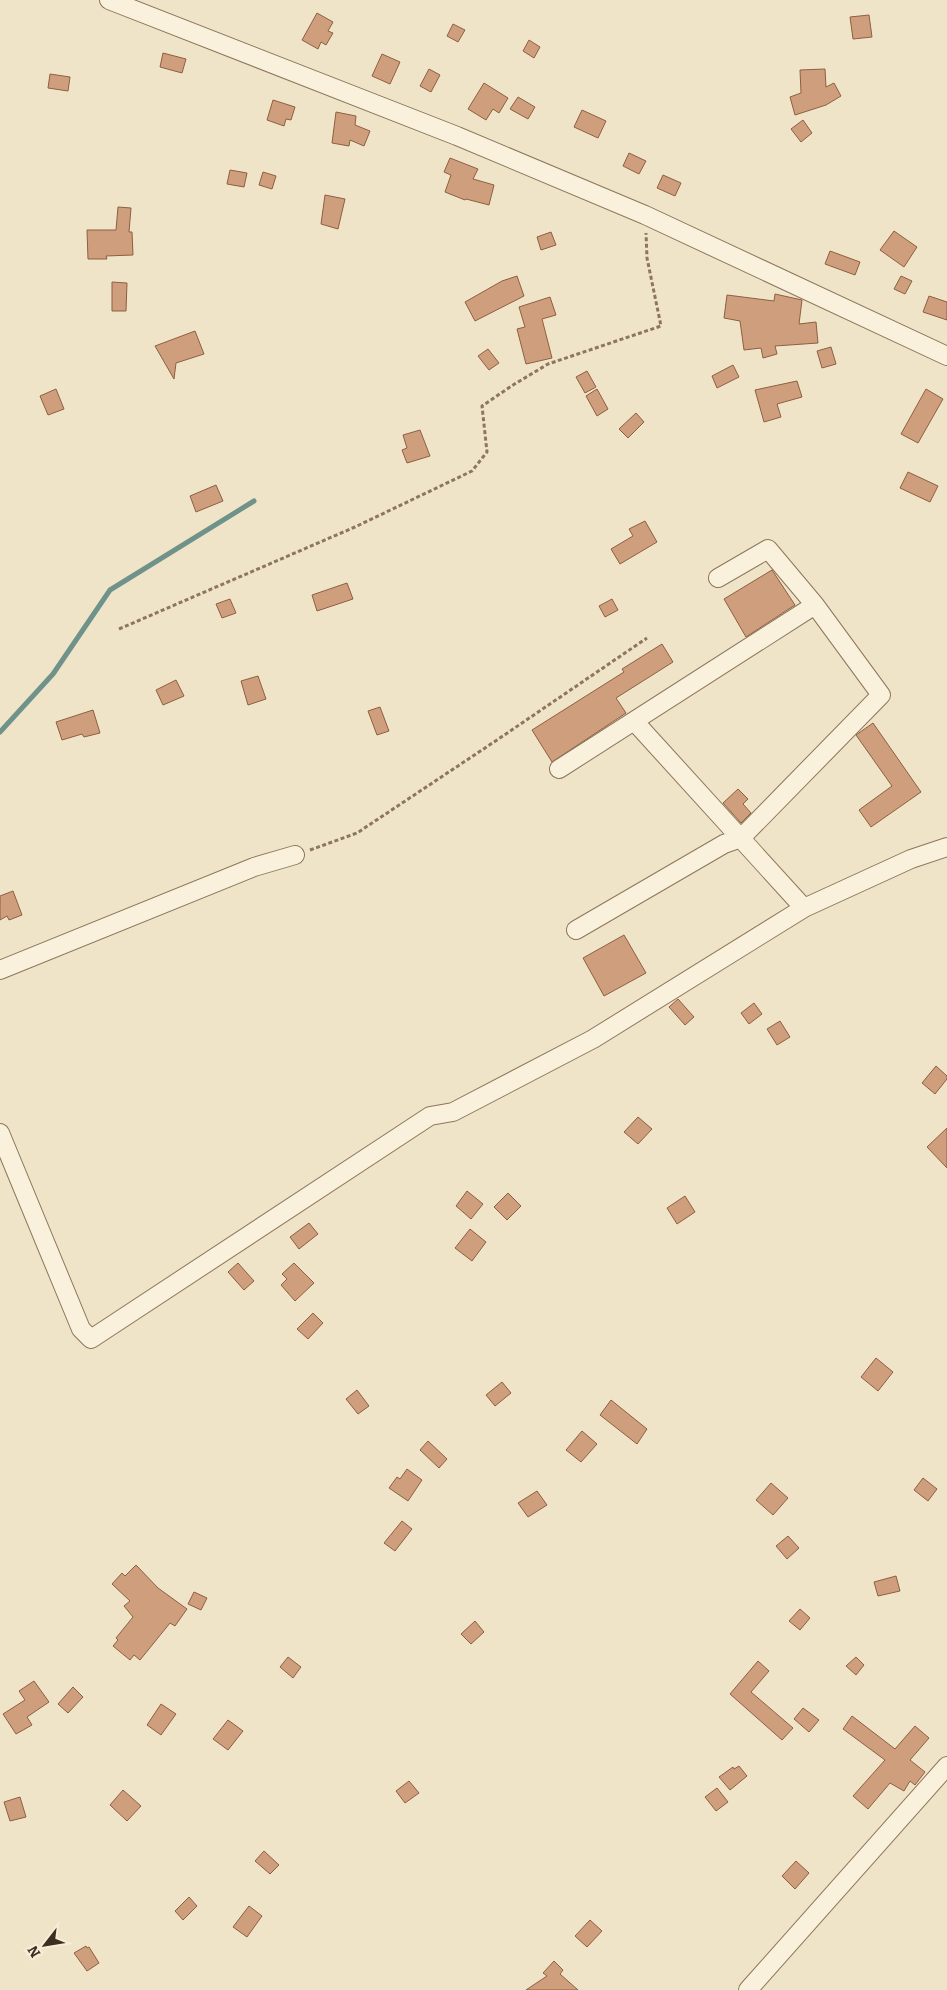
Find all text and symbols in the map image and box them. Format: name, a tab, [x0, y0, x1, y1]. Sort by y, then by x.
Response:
north arrow	[20, 1920, 70, 1970]
text: N	[24, 1942, 44, 1960]

